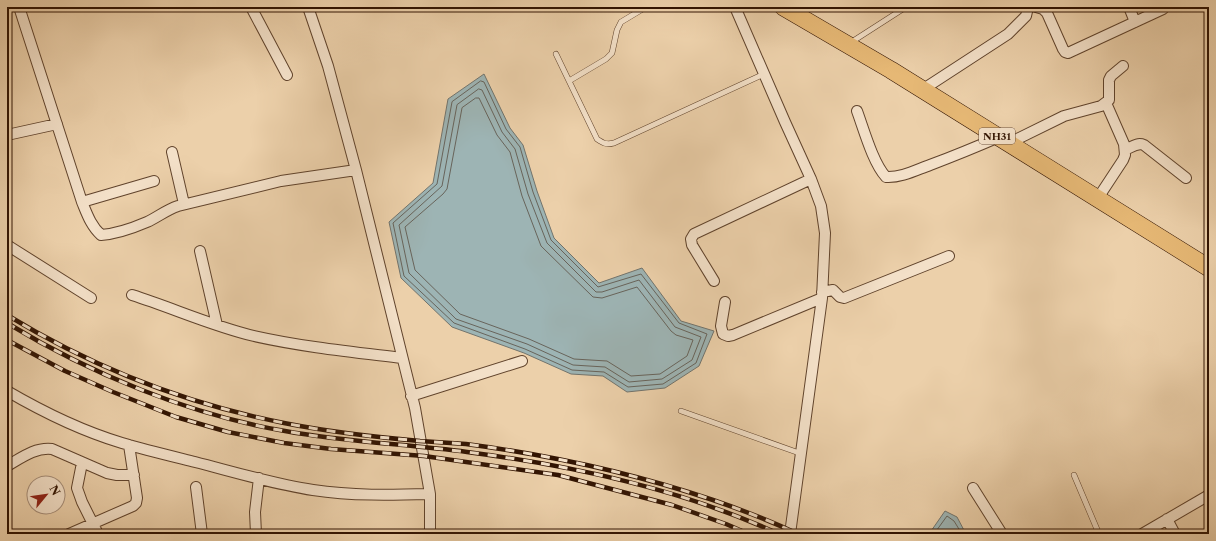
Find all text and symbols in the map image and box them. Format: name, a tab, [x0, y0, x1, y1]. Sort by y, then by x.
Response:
road number: NH31	[979, 128, 1015, 144]
north arrow	[26, 475, 66, 515]
text: N	[46, 483, 63, 498]

